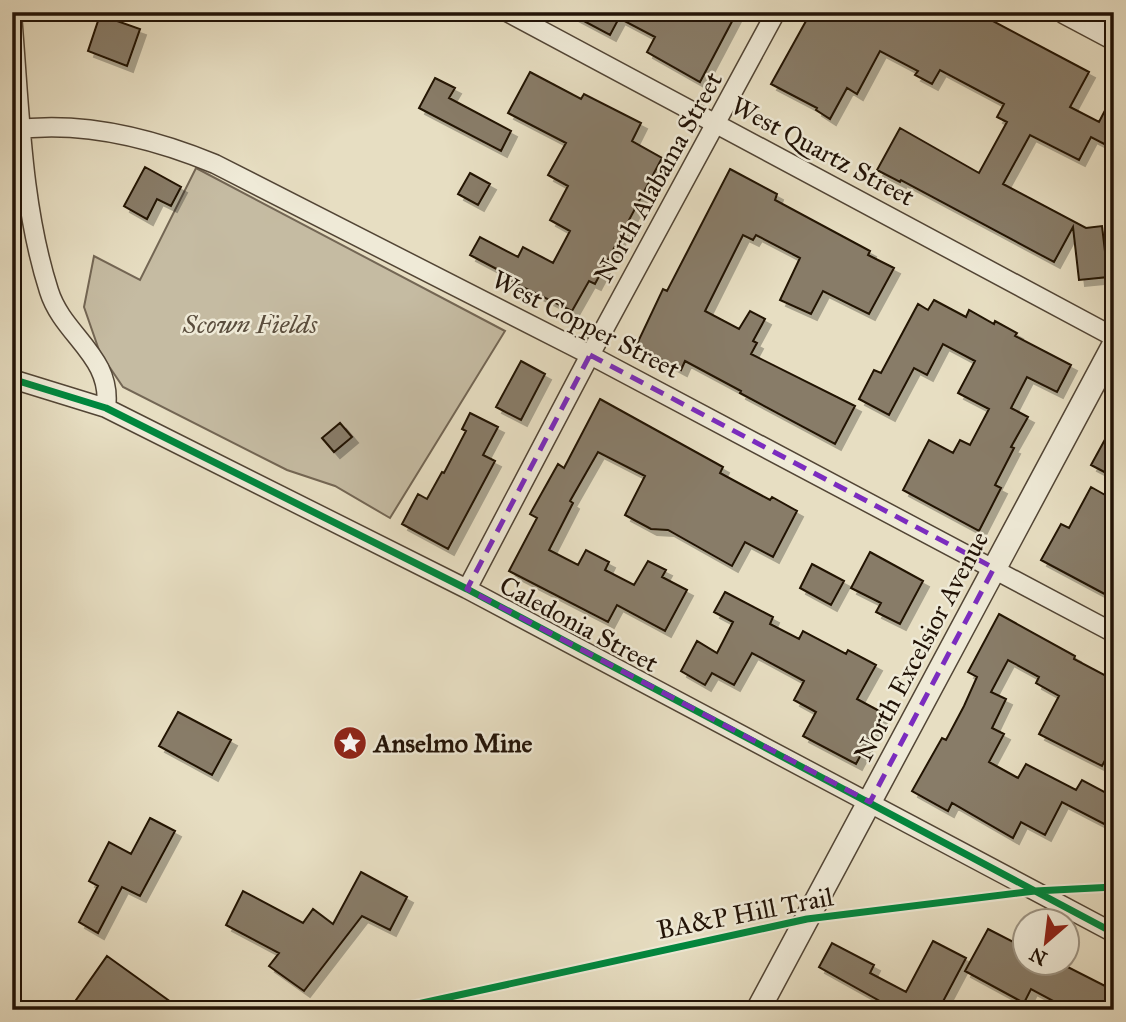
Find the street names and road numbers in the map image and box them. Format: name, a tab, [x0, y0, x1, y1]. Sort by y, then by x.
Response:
street label: North Alabama Street	[587, 66, 729, 288]
street label: West Quartz Street	[726, 89, 920, 213]
street label: West Copper Street	[487, 263, 685, 385]
street label: North Excelsior Avenue	[847, 525, 995, 766]
street label: Caledonia Street	[494, 569, 664, 679]
street label: BA&P Hill Trail	[654, 880, 836, 946]

